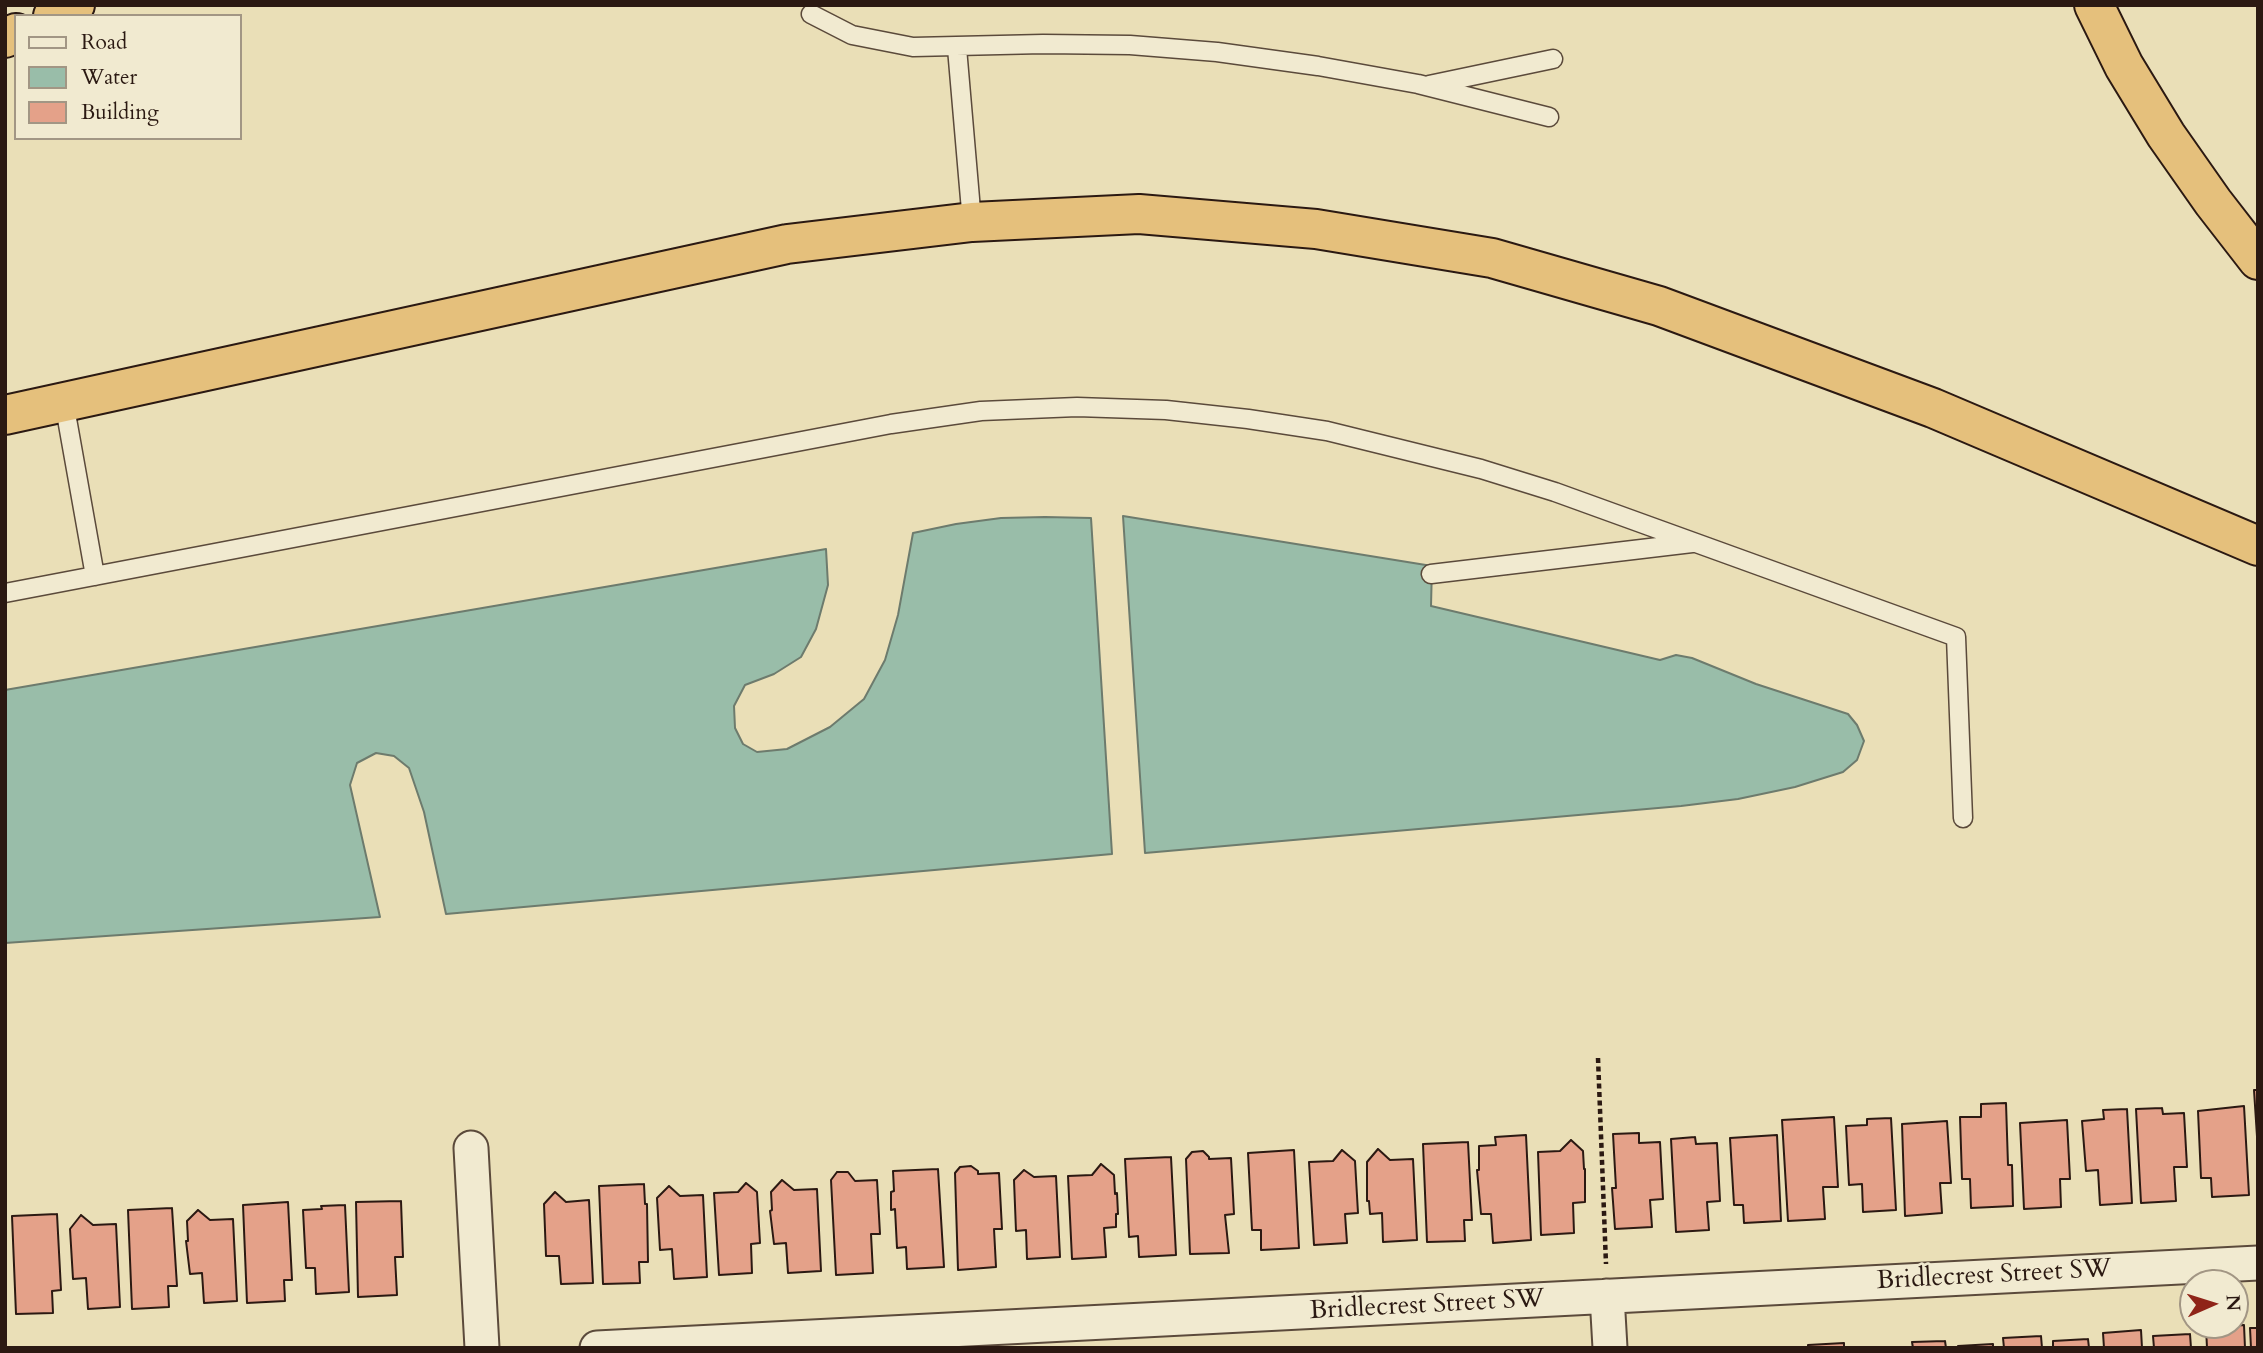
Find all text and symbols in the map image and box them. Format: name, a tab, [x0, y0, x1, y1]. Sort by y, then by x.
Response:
legend	[14, 14, 242, 140]
text: Road	[81, 28, 127, 57]
text: Water	[81, 63, 137, 92]
text: Building	[81, 98, 159, 127]
street label: Bridlecrest Street SW	[1876, 1254, 2112, 1298]
north arrow	[2179, 1269, 2249, 1339]
street label: Bridlecrest Street SW	[1309, 1284, 1545, 1328]
text: N	[2220, 1294, 2246, 1312]

